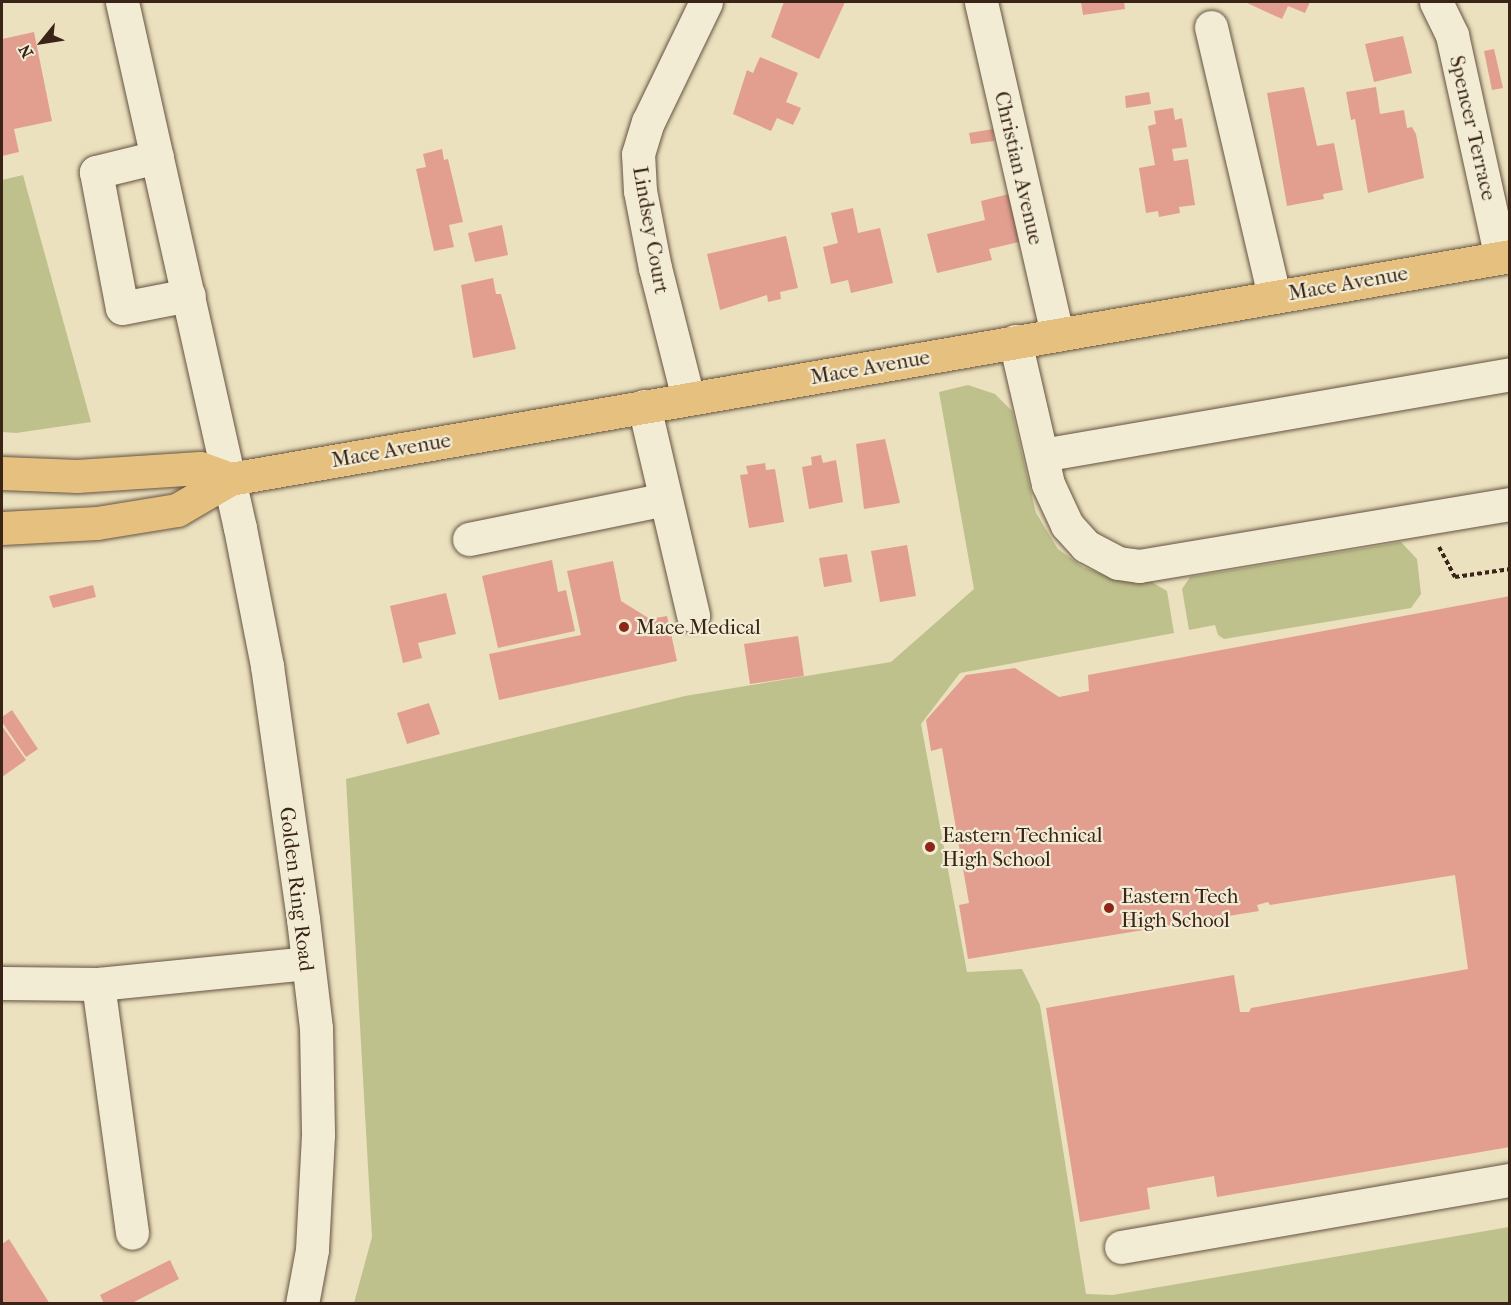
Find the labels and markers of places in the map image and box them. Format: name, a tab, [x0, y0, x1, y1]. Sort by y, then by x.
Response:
place label: Mace Medical	[636, 614, 761, 640]
marker: Mace Medical	[617, 620, 631, 634]
place label: Eastern Technical High School	[942, 822, 1103, 872]
marker: Eastern Technical High School	[923, 840, 937, 854]
place label: Eastern Tech High School	[1121, 883, 1239, 933]
marker: Eastern Tech High School	[1102, 901, 1116, 915]

